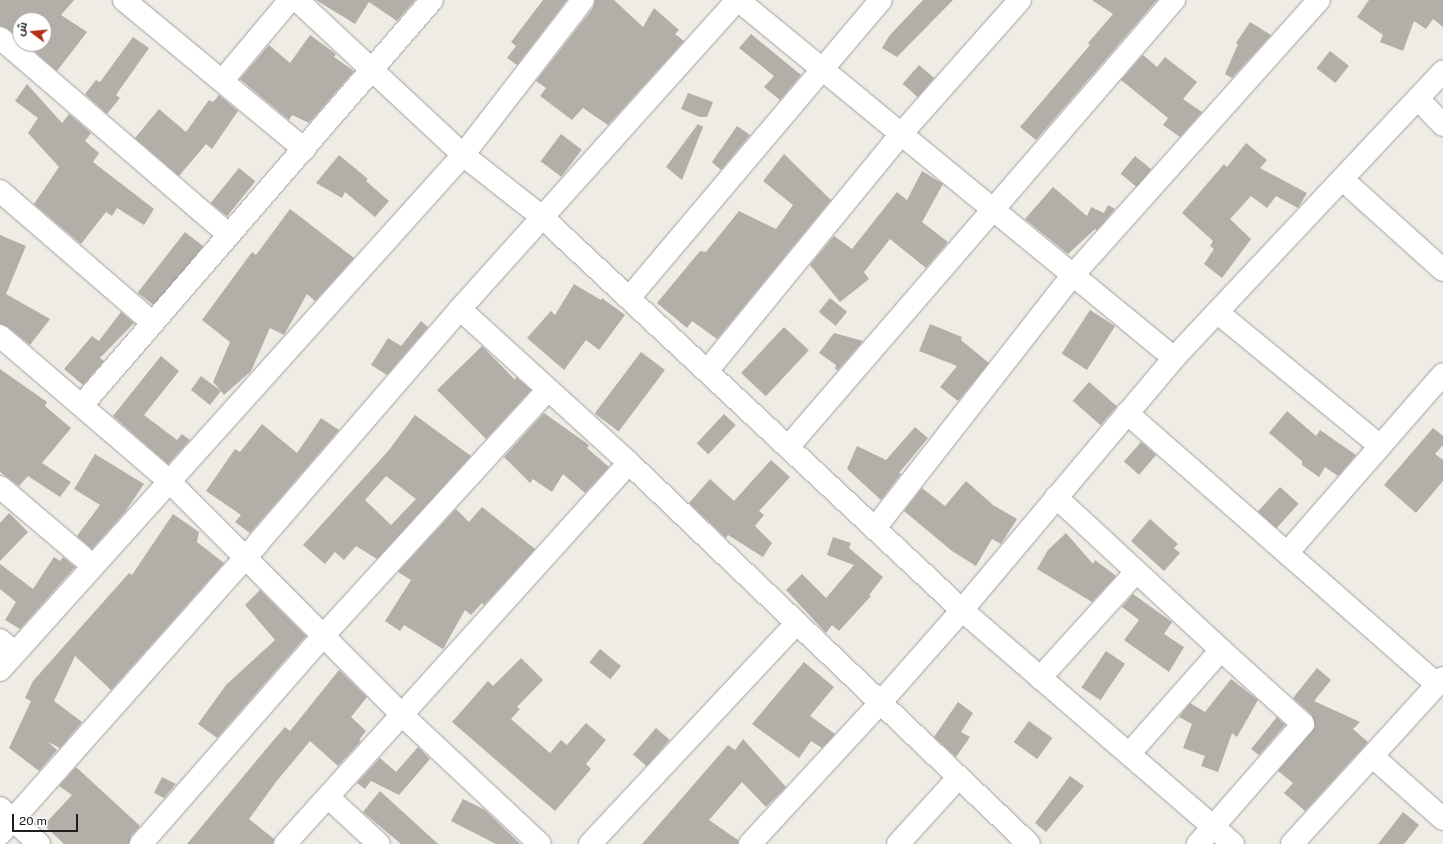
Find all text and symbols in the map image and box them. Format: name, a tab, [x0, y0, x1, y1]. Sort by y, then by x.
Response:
north arrow	[12, 12, 52, 52]
text: ش	[14, 21, 29, 37]
scale bar	[14, 806, 80, 832]
text: 20 m	[19, 814, 47, 828]

